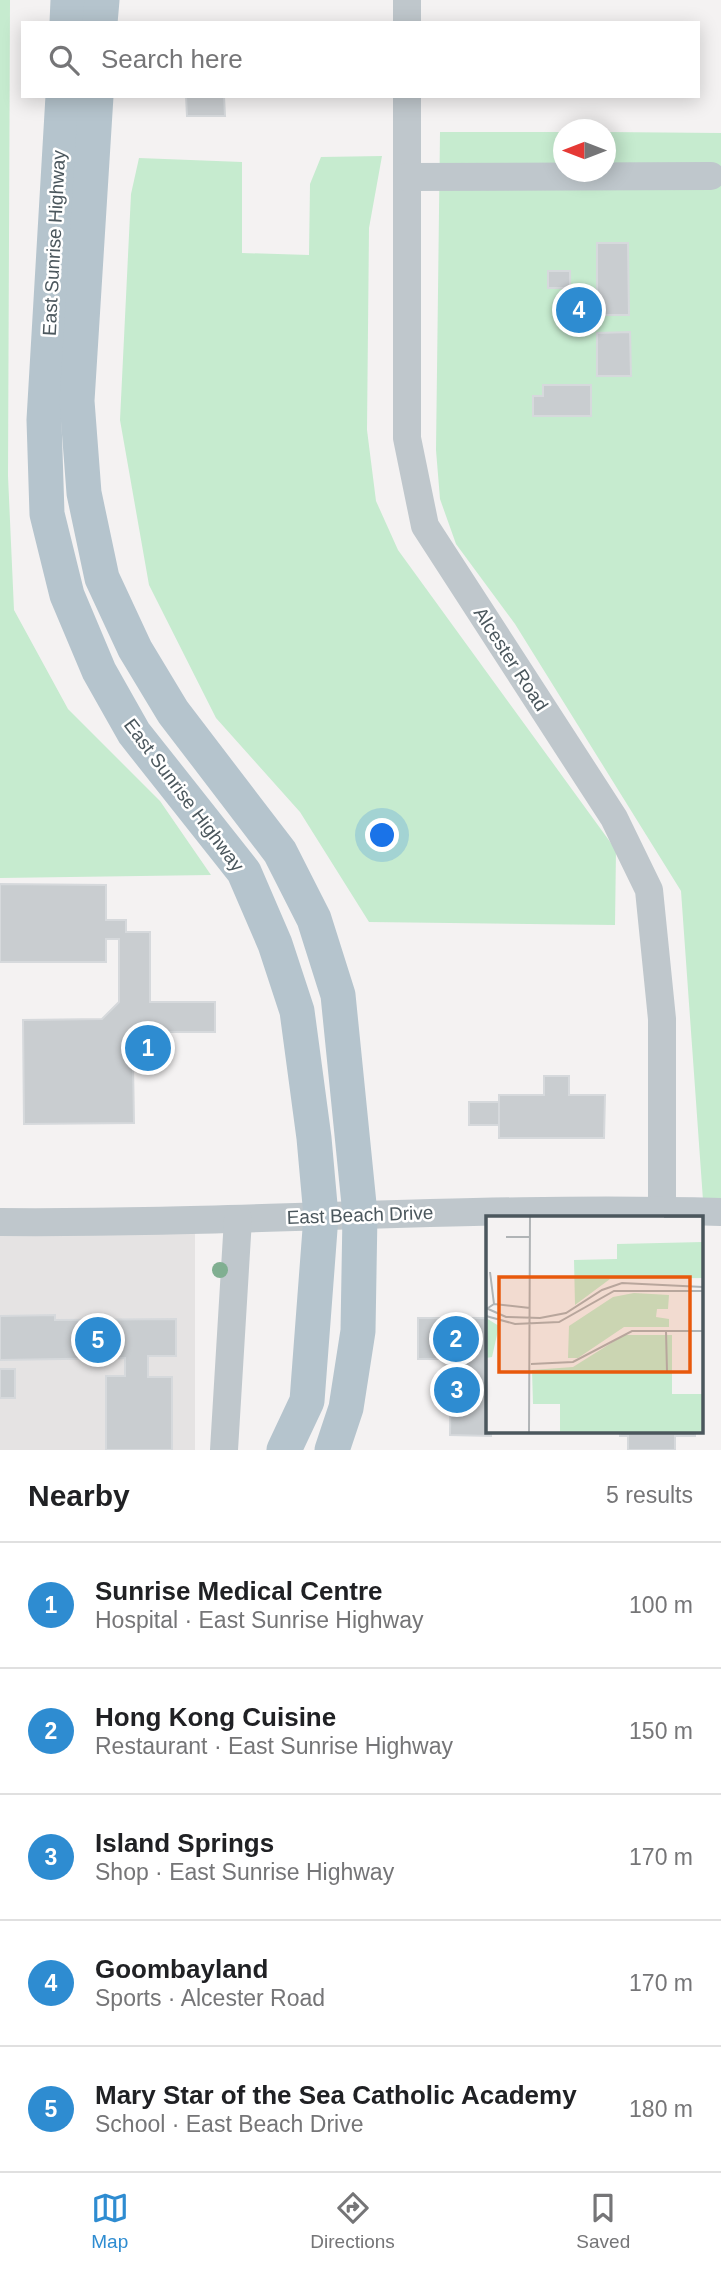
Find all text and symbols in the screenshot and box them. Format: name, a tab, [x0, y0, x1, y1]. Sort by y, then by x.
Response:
search box	[21, 21, 700, 98]
icon: search	[45, 41, 83, 79]
text: Search here	[101, 44, 243, 74]
north arrow	[553, 119, 616, 182]
street label: East Sunrise Highway	[39, 149, 69, 336]
pin: 4	[556, 284, 602, 336]
street label: Alcester Road	[470, 603, 552, 715]
street label: East Sunrise Highway	[120, 714, 249, 876]
your location	[365, 818, 399, 852]
pin: 1	[125, 1022, 171, 1074]
street label: East Beach Drive	[286, 1202, 434, 1228]
inset map	[486, 1216, 704, 1433]
pin: 2	[433, 1313, 479, 1365]
pin: 5	[75, 1314, 121, 1366]
pin: 3	[434, 1364, 480, 1416]
text: Nearby	[28, 1479, 130, 1512]
text: 5 results	[606, 1482, 693, 1508]
text: Sunrise Medical Centre	[95, 1576, 383, 1606]
text: 1	[45, 1592, 57, 1618]
text: 100 m	[629, 1592, 693, 1618]
text: Hospital · East Sunrise Highway	[95, 1607, 424, 1633]
text: Hong Kong Cuisine	[95, 1702, 336, 1732]
text: 2	[45, 1718, 57, 1744]
text: 150 m	[629, 1718, 693, 1744]
text: Restaurant · East Sunrise Highway	[95, 1733, 453, 1759]
text: Island Springs	[95, 1828, 274, 1858]
text: 3	[45, 1844, 57, 1870]
text: 170 m	[629, 1844, 693, 1870]
text: Shop · East Sunrise Highway	[95, 1859, 394, 1885]
text: Goombayland	[95, 1954, 268, 1984]
text: 4	[45, 1970, 57, 1996]
text: 170 m	[629, 1970, 693, 1996]
text: Sports · Alcester Road	[95, 1985, 325, 2011]
text: Mary Star of the Sea Catholic Academy	[95, 2080, 577, 2110]
text: 5	[45, 2096, 57, 2122]
text: 180 m	[629, 2096, 693, 2122]
text: School · East Beach Drive	[95, 2111, 363, 2137]
tab: Map	[91, 2189, 129, 2253]
tab: Directions	[310, 2189, 395, 2253]
tab: Saved	[576, 2189, 630, 2253]

